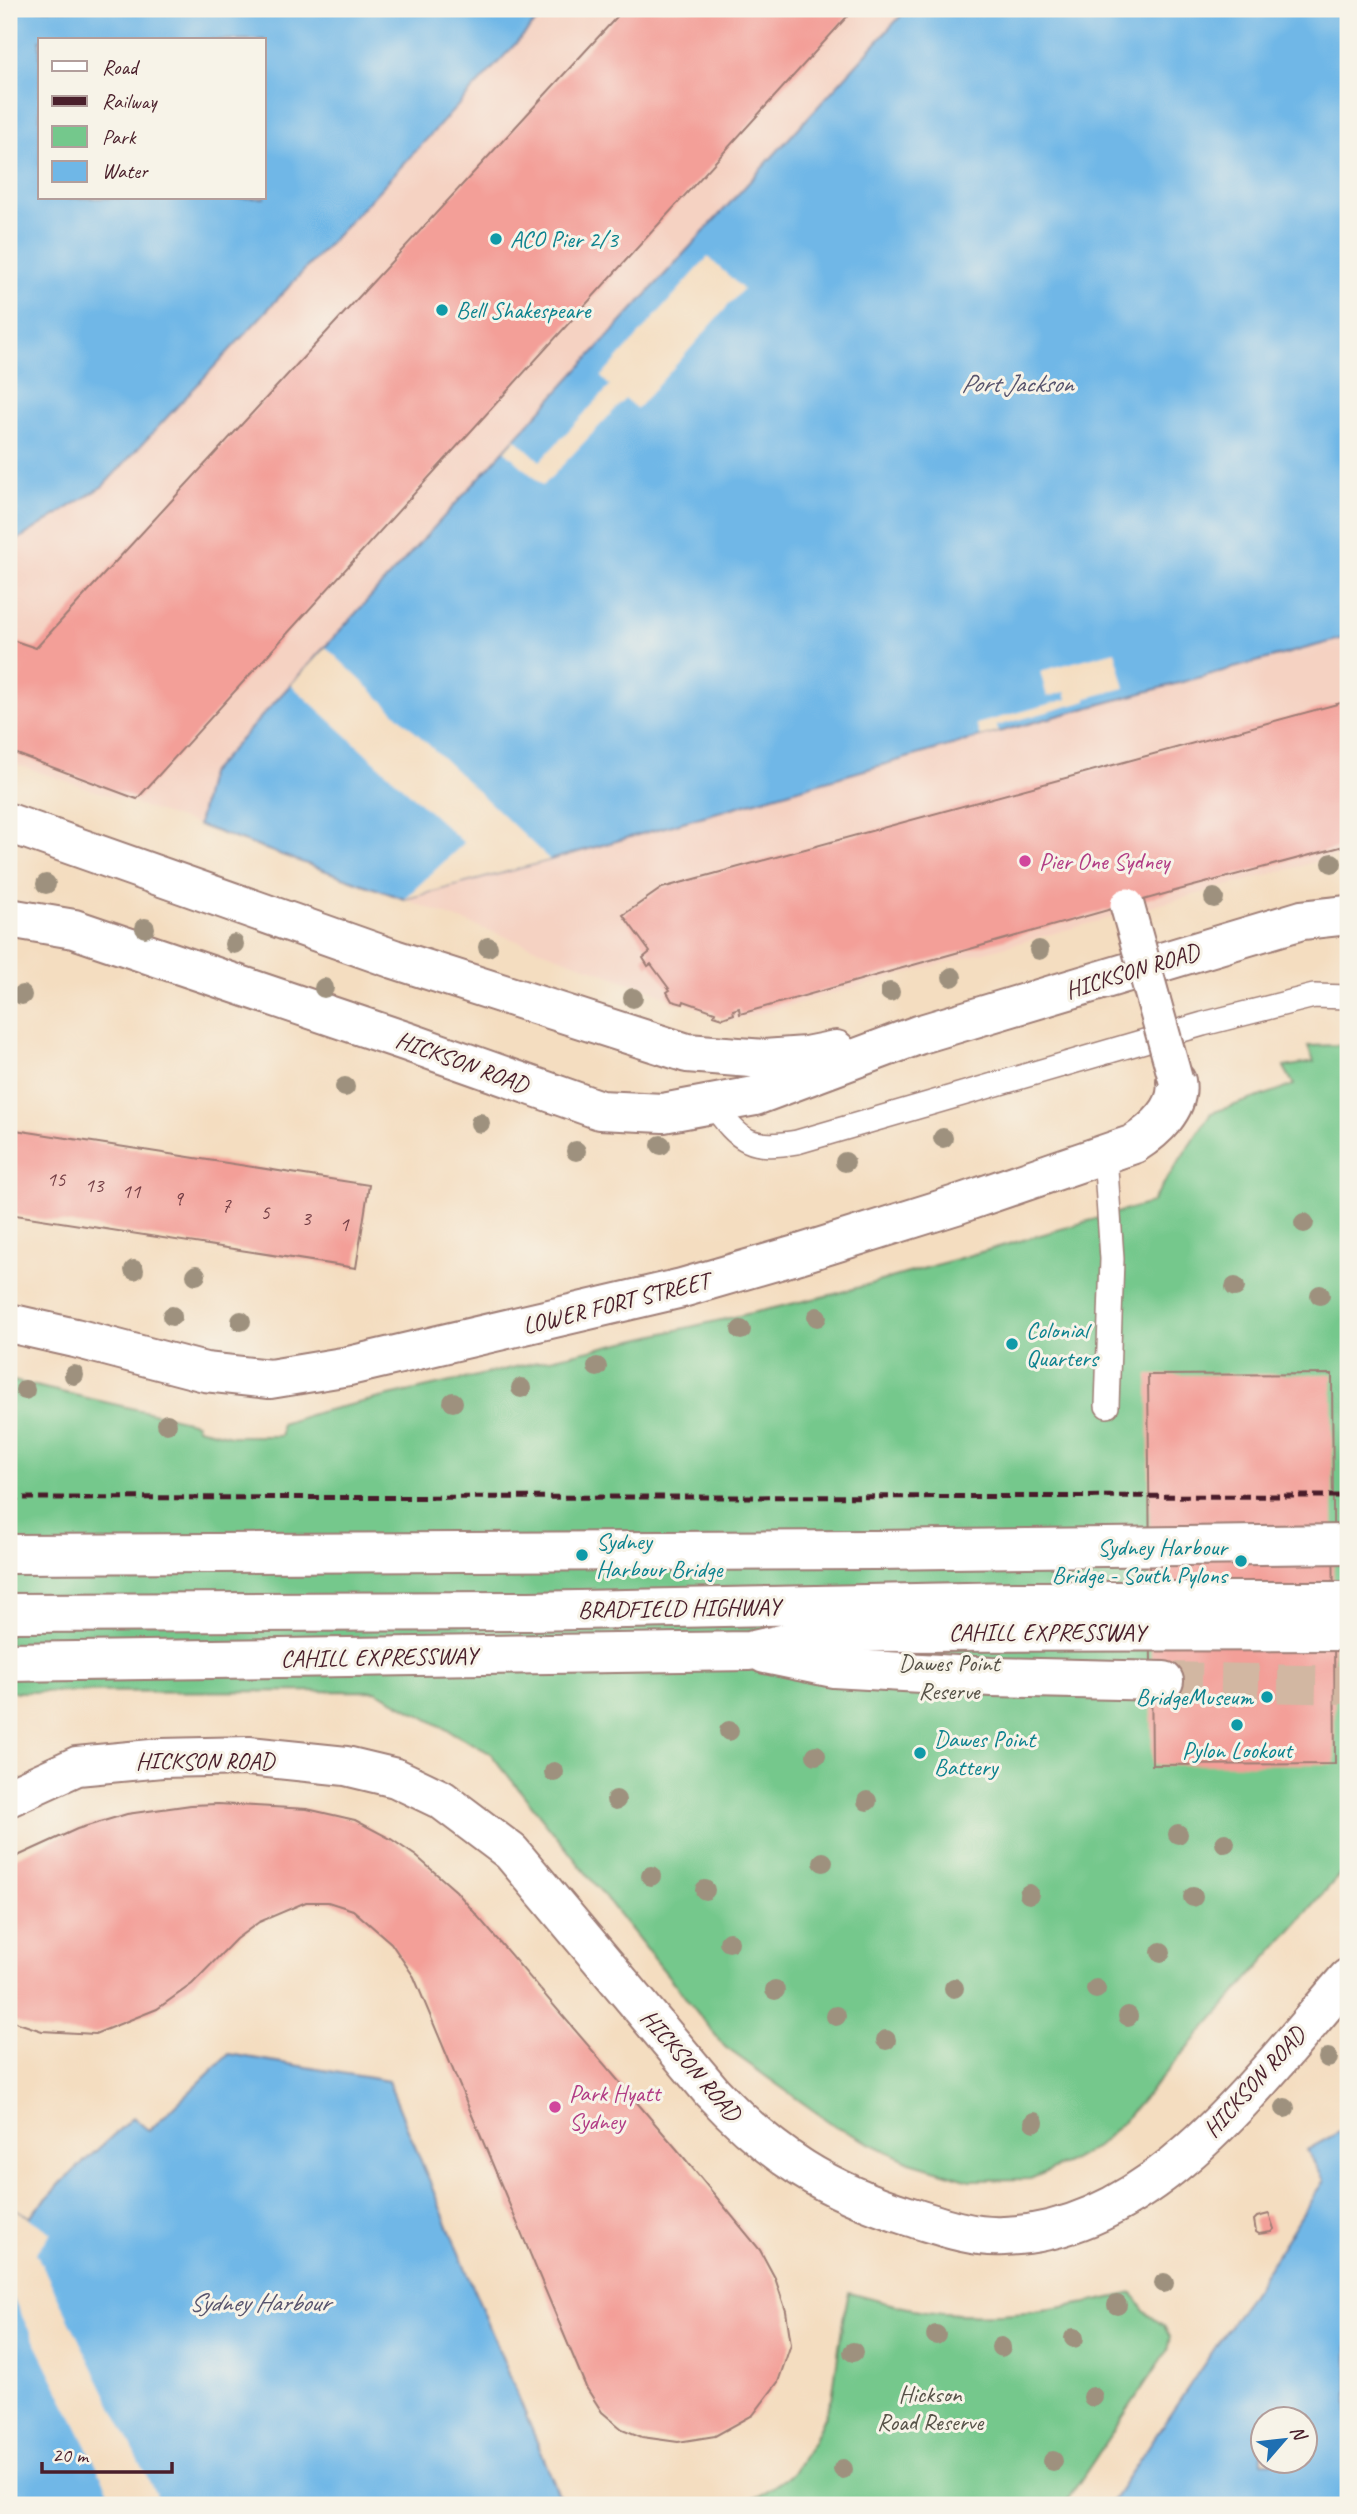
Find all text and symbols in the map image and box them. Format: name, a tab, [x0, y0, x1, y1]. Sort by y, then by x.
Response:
legend	[38, 38, 266, 200]
text: Road	[102, 54, 141, 80]
text: Railway	[102, 88, 158, 114]
text: Park	[102, 124, 137, 150]
text: Water	[102, 158, 149, 184]
place label: ACO Pier 2/3	[510, 224, 620, 254]
marker: ACO Pier 2/3	[488, 231, 504, 247]
place label: Bell Shakespeare	[456, 295, 593, 325]
marker: Bell Shakespeare	[434, 302, 450, 318]
water label: Port Jackson	[961, 367, 1075, 400]
place label: Pier One Sydney	[1039, 846, 1171, 876]
marker: Pier One Sydney	[1017, 853, 1033, 869]
street label: HICKSON ROAD	[1061, 936, 1205, 1006]
street label: HICKSON ROAD	[392, 1024, 534, 1100]
house number: 15	[47, 1166, 67, 1192]
house number: 13	[85, 1172, 105, 1198]
house number: 11	[122, 1178, 142, 1204]
house number: 9	[173, 1185, 184, 1211]
house number: 7	[221, 1192, 232, 1218]
house number: 5	[260, 1199, 271, 1225]
house number: 3	[301, 1205, 312, 1231]
house number: 1	[339, 1211, 350, 1237]
street label: LOWER FORT STREET	[520, 1264, 717, 1341]
place label: Colonial Quarters	[1026, 1315, 1101, 1373]
marker: Colonial Quarters	[1004, 1336, 1020, 1352]
place label: Sydney Harbour Bridge	[596, 1526, 725, 1584]
place label: Sydney Harbour Bridge - South Pylons	[1052, 1532, 1229, 1590]
marker: Sydney Harbour Bridge	[574, 1547, 590, 1563]
marker: Sydney Harbour Bridge - South Pylons	[1233, 1553, 1249, 1569]
street label: BRADFIELD HIGHWAY	[578, 1591, 784, 1625]
street label: CAHILL EXPRESSWAY	[949, 1617, 1149, 1647]
street label: CAHILL EXPRESSWAY	[280, 1640, 481, 1674]
park label: Dawes Point Reserve	[899, 1648, 1001, 1706]
place label: BridgeMuseum	[1136, 1682, 1254, 1712]
marker: BridgeMuseum	[1259, 1689, 1275, 1705]
marker: Pylon Lookout	[1229, 1717, 1245, 1733]
place label: Dawes Point Battery	[934, 1724, 1037, 1782]
place label: Pylon Lookout	[1182, 1735, 1294, 1765]
marker: Dawes Point Battery	[912, 1745, 928, 1761]
street label: HICKSON ROAD	[136, 1746, 276, 1776]
street label: HICKSON ROAD	[634, 2003, 749, 2129]
street label: HICKSON ROAD	[1197, 2019, 1313, 2143]
place label: Park Hyatt Sydney	[569, 2078, 662, 2136]
marker: Park Hyatt Sydney	[547, 2099, 563, 2115]
water label: Sydney Harbour	[189, 2286, 334, 2319]
park label: Hickson Road Reserve	[877, 2379, 985, 2437]
north arrow	[1248, 2406, 1318, 2476]
text: N	[1285, 2422, 1313, 2446]
scale bar	[42, 2430, 172, 2474]
text: 20 m	[52, 2442, 90, 2468]

